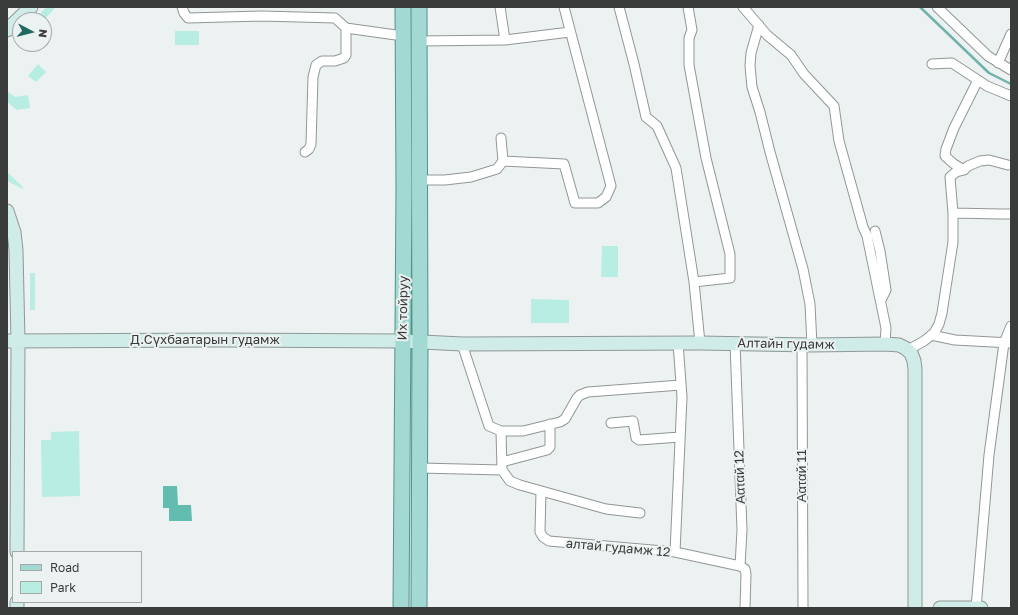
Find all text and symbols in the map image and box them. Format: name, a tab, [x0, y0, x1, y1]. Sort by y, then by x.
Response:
north arrow	[12, 12, 52, 52]
text: N	[36, 28, 50, 38]
street label: Их тойруу	[395, 275, 411, 341]
street label: Д.Сүхбаатарын гудамж	[130, 332, 280, 348]
street label: Алтайн гудамж	[737, 335, 835, 353]
street label: Ααταй 12	[731, 449, 749, 505]
street label: Ααταй 11	[794, 449, 810, 503]
street label: алтай гудамж 12	[565, 536, 671, 560]
legend	[12, 551, 142, 603]
text: Road	[50, 560, 79, 575]
text: Park	[50, 580, 76, 595]

